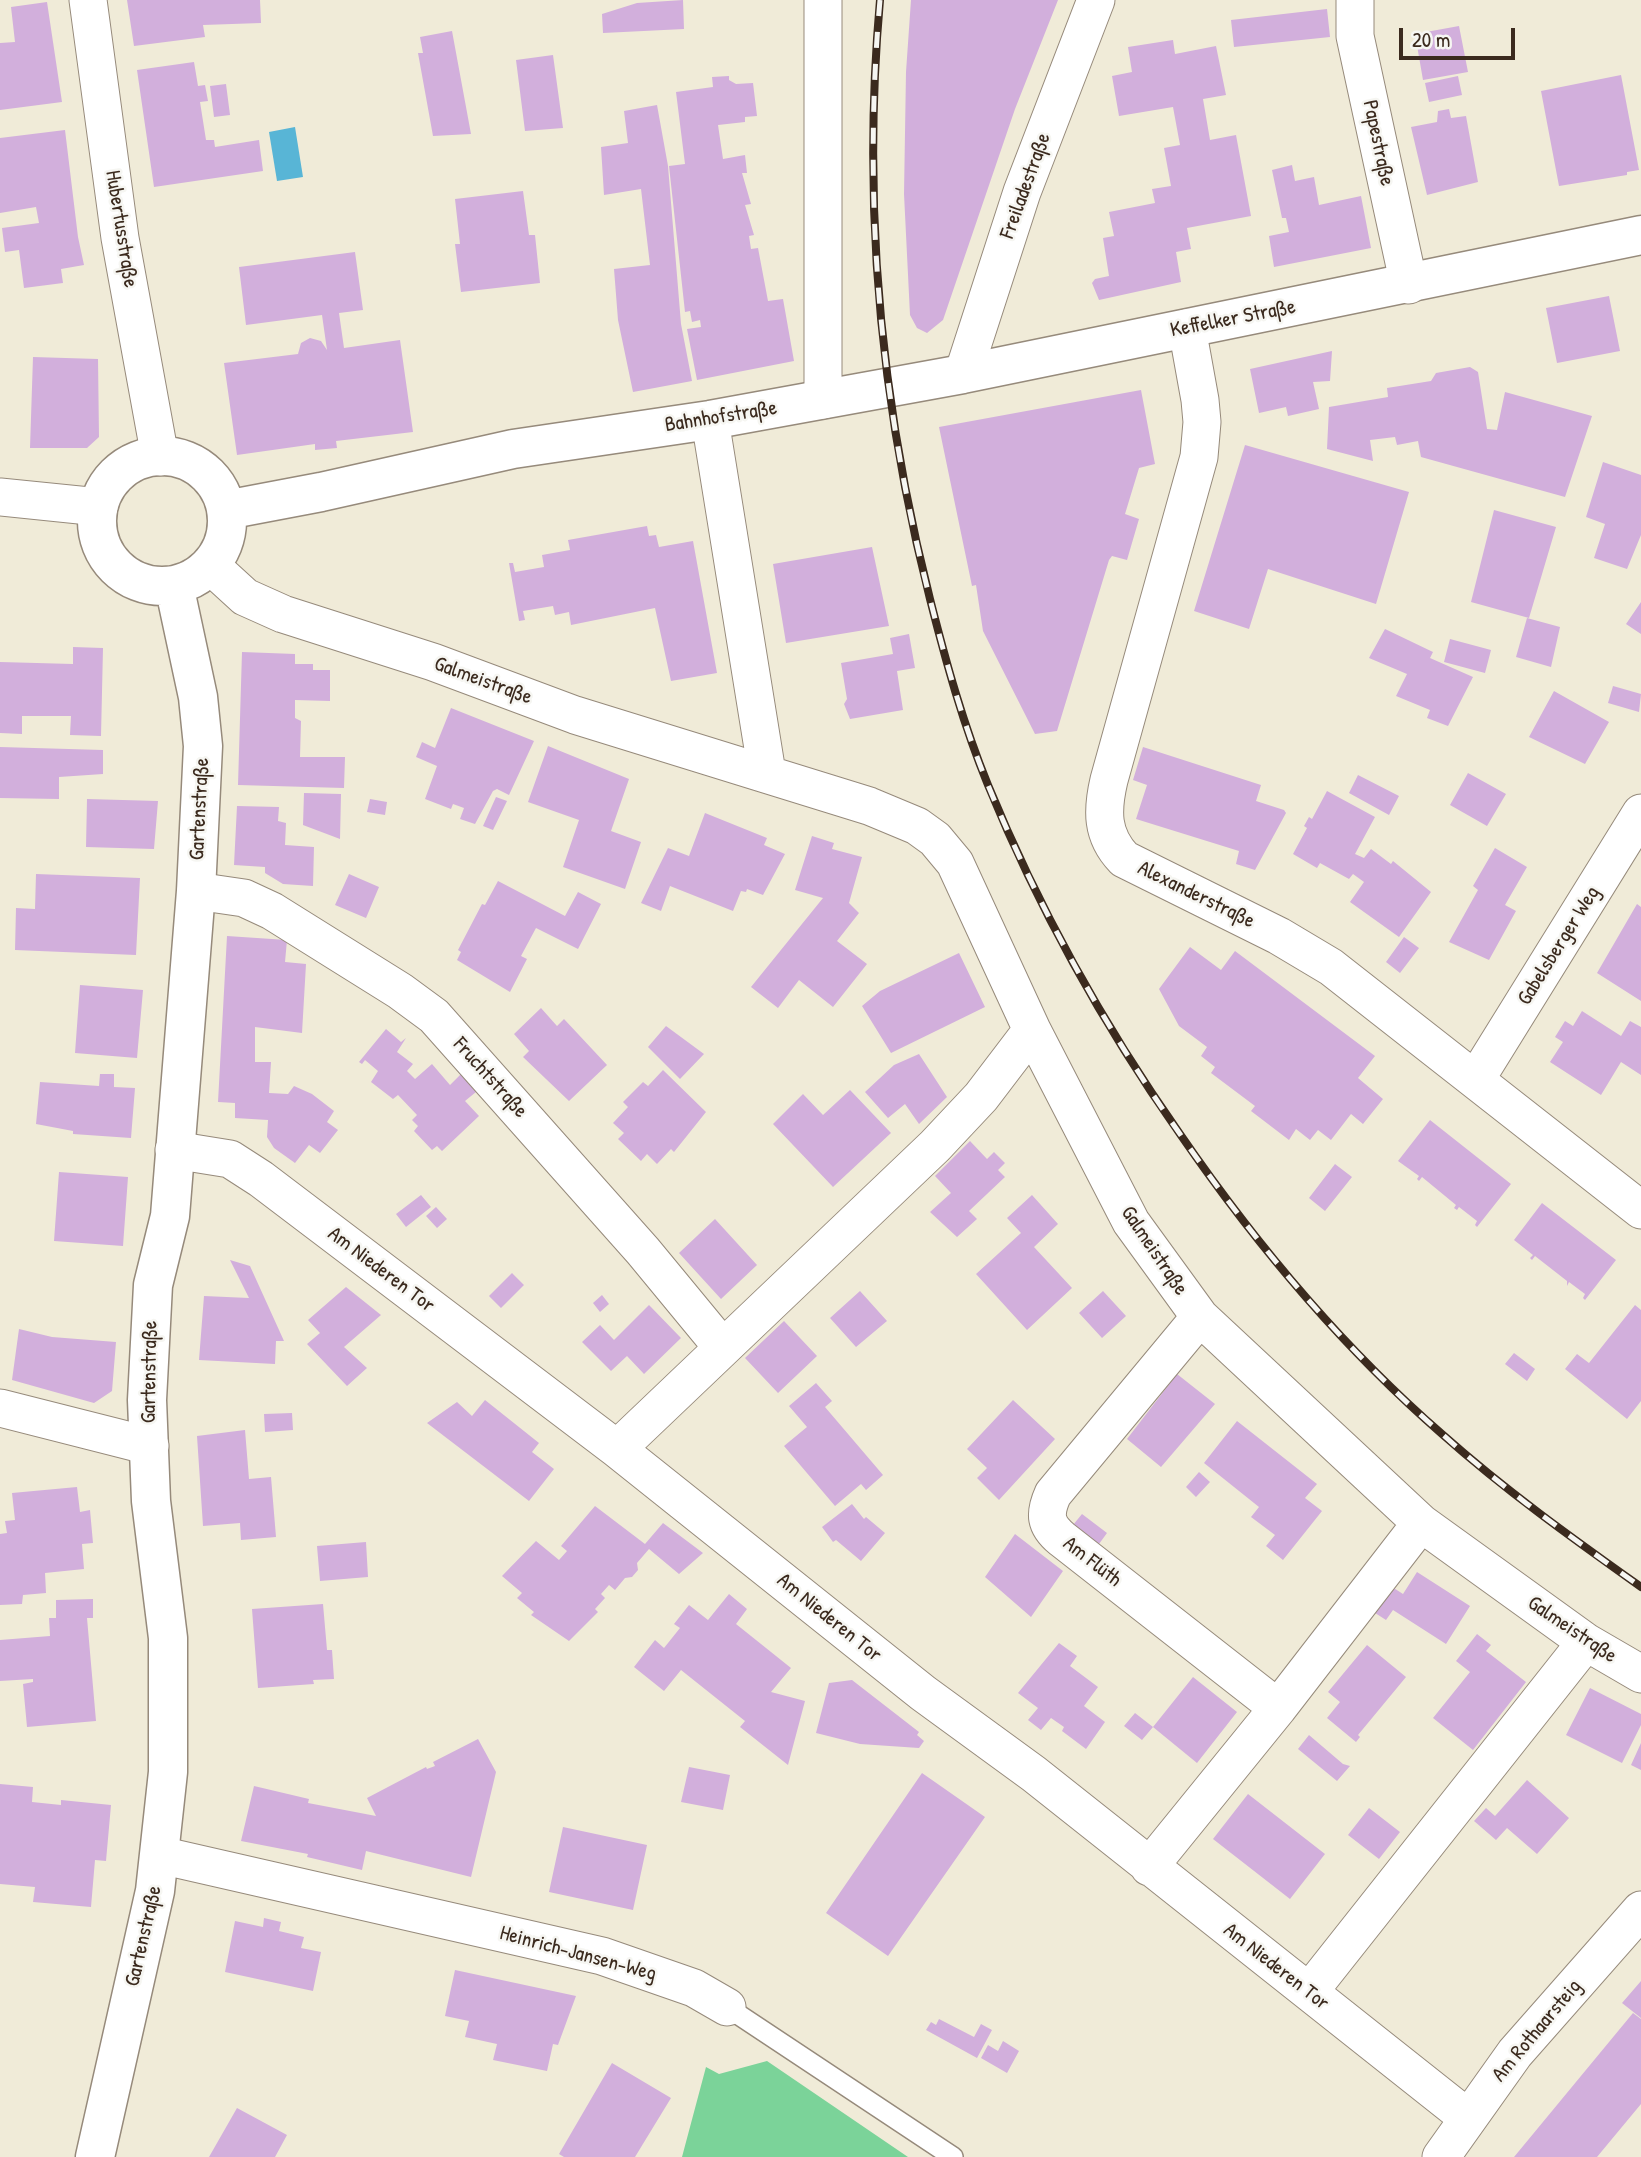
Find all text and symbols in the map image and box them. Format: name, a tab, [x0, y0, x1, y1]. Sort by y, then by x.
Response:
scale bar	[1403, 14, 1518, 58]
text: 20 m	[1412, 25, 1450, 54]
street label: Papestraße	[1357, 98, 1399, 188]
street label: Freiladestraße	[995, 130, 1057, 242]
street label: Hubertusstraße	[99, 169, 143, 289]
street label: Keffelker Straße	[1168, 295, 1298, 343]
street label: Bahnhofstraße	[663, 396, 779, 438]
street label: Galmeistraße	[431, 652, 535, 710]
street label: Gartenstraße	[185, 757, 215, 861]
street label: Alexanderstraße	[1133, 856, 1259, 934]
street label: Gabelsberger Weg	[1512, 882, 1606, 1010]
street label: Fruchtstraße	[447, 1033, 533, 1123]
street label: Galmeistraße	[1115, 1202, 1193, 1300]
street label: Am Niederen Tor	[323, 1222, 439, 1318]
street label: Gartenstraße	[137, 1321, 163, 1423]
street label: Am Flüth	[1058, 1531, 1126, 1593]
street label: Am Niederen Tor	[772, 1568, 886, 1668]
street label: Galmeistraße	[1523, 1591, 1621, 1669]
street label: Gartenstraße	[120, 1883, 168, 1989]
street label: Am Niederen Tor	[1218, 1918, 1334, 2016]
street label: Heinrich-Jansen-Weg	[497, 1921, 659, 1987]
street label: Am Rothaarsteig	[1487, 1975, 1587, 2087]

